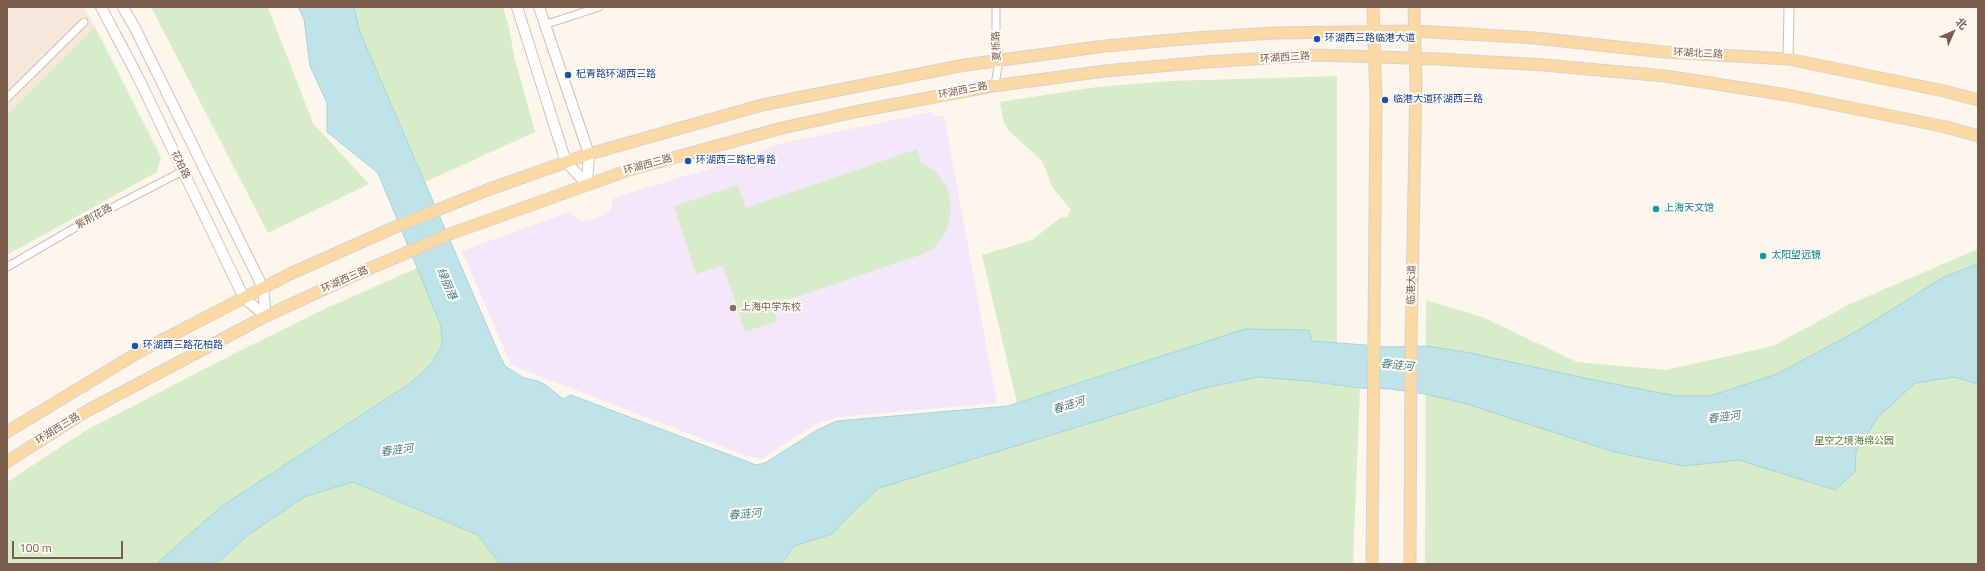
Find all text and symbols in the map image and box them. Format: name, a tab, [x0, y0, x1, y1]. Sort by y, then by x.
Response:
north arrow	[1933, 12, 1973, 52]
text: 北	[1952, 14, 1971, 33]
street label: 夏栎路	[990, 31, 1004, 61]
place label: 环湖西三路临港大道	[1325, 33, 1415, 45]
marker: 环湖西三路临港大道	[1312, 34, 1322, 44]
street label: 环湖北三路	[1673, 47, 1723, 61]
street label: 环湖西三路	[1260, 50, 1310, 66]
place label: 杞青路环湖西三路	[576, 69, 656, 81]
marker: 杞青路环湖西三路	[563, 70, 573, 80]
street label: 环湖西三路	[937, 80, 989, 102]
place label: 临港大道环湖西三路	[1393, 94, 1483, 106]
marker: 临港大道环湖西三路	[1380, 95, 1390, 105]
street label: 花柏路	[168, 149, 192, 181]
street label: 环湖西三路	[622, 153, 674, 177]
place label: 环湖西三路杞青路	[696, 155, 776, 167]
marker: 环湖西三路杞青路	[683, 156, 693, 166]
street label: 紫荆花路	[74, 202, 114, 232]
place label: 上海天文馆	[1664, 203, 1714, 215]
marker: 上海天文馆	[1651, 204, 1661, 214]
place label: 太阳望远镜	[1771, 250, 1821, 262]
marker: 太阳望远镜	[1758, 251, 1768, 261]
street label: 环湖西三路	[320, 264, 370, 296]
street label: 临港大道	[1406, 265, 1418, 305]
water label: 绿丽港	[433, 266, 459, 302]
place label: 上海中学东校	[741, 302, 801, 314]
marker: 上海中学东校	[728, 303, 738, 313]
place label: 环湖西三路花柏路	[143, 340, 223, 352]
marker: 环湖西三路花柏路	[130, 341, 140, 351]
water label: 春涟河	[1380, 358, 1414, 374]
water label: 春涟河	[1051, 395, 1087, 417]
water label: 春涟河	[1707, 409, 1741, 427]
street label: 环湖西三路	[34, 411, 82, 447]
park label: 星空之境海绵公园	[1814, 436, 1894, 448]
water label: 春涟河	[380, 442, 414, 460]
water label: 春涟河	[728, 507, 762, 523]
scale bar	[14, 533, 125, 559]
text: 100 m	[19, 538, 52, 557]

